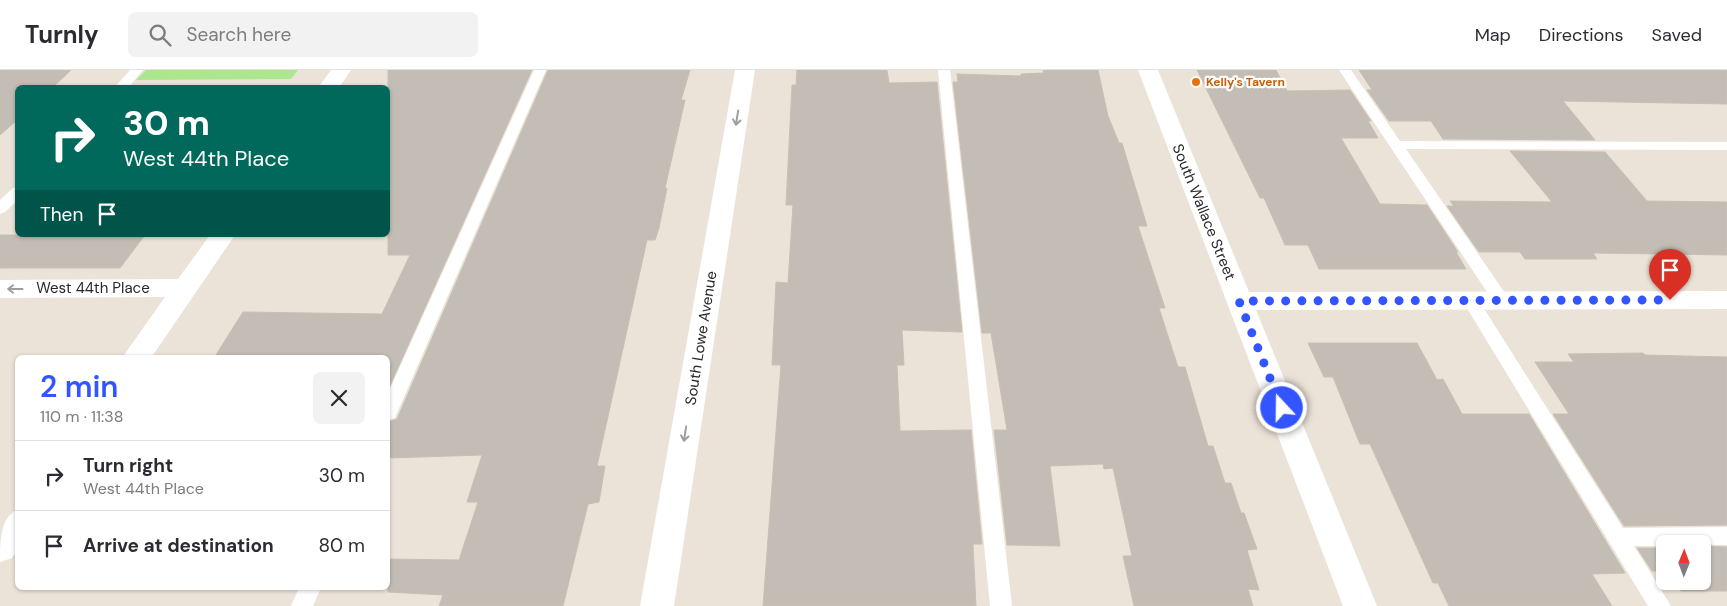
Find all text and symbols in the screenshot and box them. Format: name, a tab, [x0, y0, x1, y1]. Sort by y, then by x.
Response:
search box	[128, 12, 478, 57]
text: Turnly	[25, 19, 98, 50]
icon: search	[146, 21, 174, 49]
text: Search here	[186, 22, 291, 47]
text: Map	[1475, 23, 1511, 47]
text: Directions	[1539, 23, 1624, 47]
text: Saved	[1652, 23, 1702, 47]
place label: Kelly's Tavern	[1206, 74, 1285, 90]
marker: Kelly's Tavern	[1190, 76, 1202, 88]
text: 30 m	[123, 100, 210, 146]
icon: right	[40, 105, 105, 170]
one-way arrow	[732, 110, 742, 126]
street label: South Wallace Street	[1168, 141, 1240, 283]
text: West 44th Place	[123, 144, 289, 173]
icon: arrive	[93, 200, 121, 228]
text: Then	[40, 202, 83, 227]
pin	[1649, 249, 1691, 300]
icon: arrive	[1656, 256, 1684, 284]
street label: South Lowe Avenue	[681, 270, 721, 406]
street label: West 44th Place	[36, 278, 150, 298]
one-way arrow	[7, 284, 23, 293]
text: 2 min	[40, 367, 118, 406]
button: close	[313, 372, 365, 424]
position arrow	[1255, 381, 1307, 433]
text: 110 m · 11:38	[40, 406, 124, 427]
one-way arrow	[680, 426, 690, 442]
text: Turn right	[83, 453, 173, 478]
icon: right	[40, 462, 68, 490]
text: 30 m	[319, 463, 365, 488]
text: West 44th Place	[83, 478, 204, 499]
icon: arrive	[40, 532, 68, 560]
text: Arrive at destination	[83, 533, 274, 558]
text: 80 m	[318, 533, 365, 558]
north arrow	[1656, 535, 1711, 590]
map controls	[1656, 535, 1711, 590]

